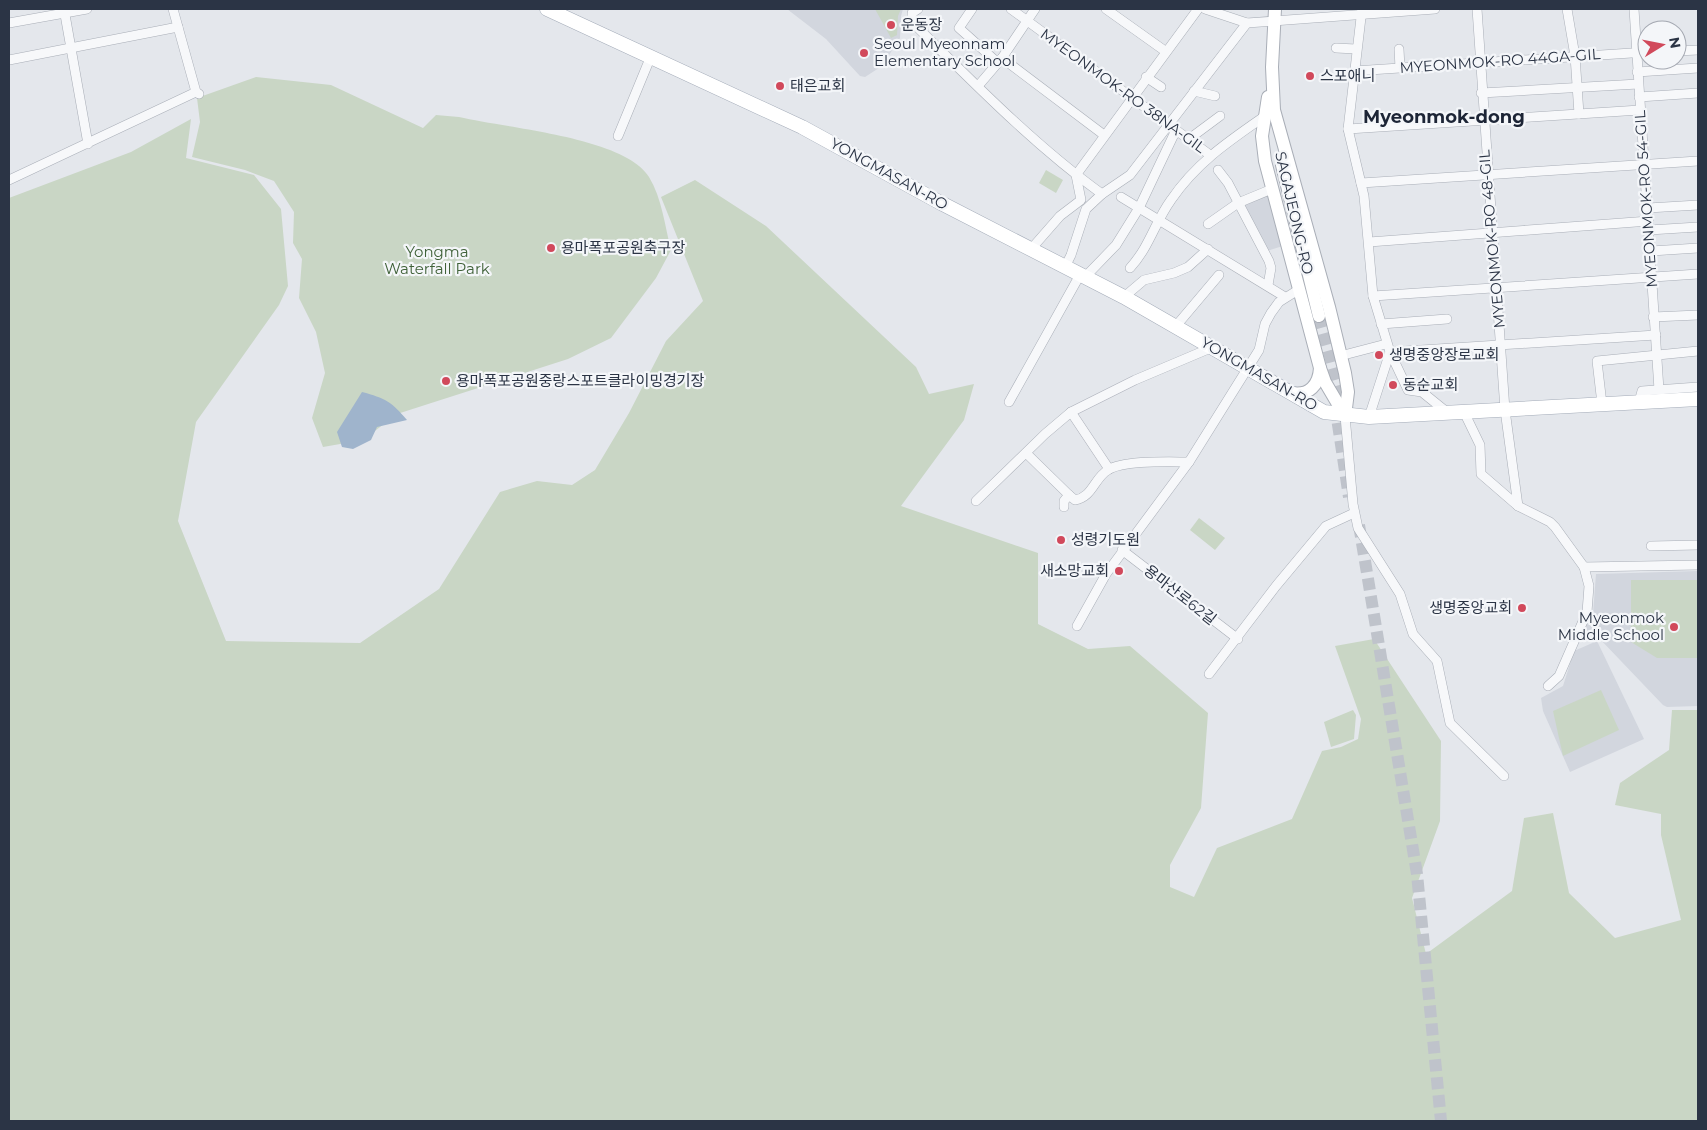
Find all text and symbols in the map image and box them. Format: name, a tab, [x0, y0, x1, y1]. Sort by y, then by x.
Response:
place label: 운동장	[901, 15, 943, 34]
marker: 운동장	[885, 19, 897, 31]
north arrow	[1637, 20, 1687, 70]
street label: MYEONMOK-RO 38NA-GIL	[1037, 24, 1210, 157]
place label: Seoul Myeonnam Elementary School	[874, 34, 1015, 70]
text: N	[1665, 36, 1685, 50]
street label: MYEONMOK-RO 44GA-GIL	[1399, 44, 1601, 77]
marker: Seoul Myeonnam Elementary School	[858, 47, 870, 59]
place label: 스포애니	[1320, 66, 1375, 85]
marker: 스포애니	[1304, 70, 1316, 82]
place label: 태은교회	[790, 76, 845, 95]
marker: 태은교회	[774, 80, 786, 92]
district label: Myeonmok-dong	[1363, 106, 1525, 128]
street label: MYEONMOK-RO 54-GIL	[1630, 110, 1661, 288]
street label: YONGMASAN-RO	[827, 133, 952, 214]
street label: MYEONMOK-RO 48-GIL	[1474, 149, 1509, 329]
street label: SAGAJEONG-RO	[1271, 150, 1318, 276]
place label: 용마폭포공원축구장	[561, 238, 685, 257]
park label: Yongma Waterfall Park	[384, 242, 490, 278]
marker: 용마폭포공원축구장	[545, 242, 557, 254]
street label: YONGMASAN-RO	[1197, 332, 1321, 415]
place label: 생명중앙장로교회	[1389, 345, 1499, 364]
marker: 생명중앙장로교회	[1373, 349, 1385, 361]
place label: 용마폭포공원중랑스포트클라이밍경기장	[456, 371, 705, 390]
marker: 용마폭포공원중랑스포트클라이밍경기장	[440, 375, 452, 387]
place label: 동순교회	[1403, 375, 1458, 394]
marker: 동순교회	[1387, 379, 1399, 391]
place label: 성령기도원	[1071, 530, 1140, 549]
marker: 성령기도원	[1055, 534, 1067, 546]
street label: 용마산로62길	[1140, 560, 1220, 629]
place label: 새소망교회	[1040, 561, 1109, 580]
marker: 새소망교회	[1113, 565, 1125, 577]
place label: 생명중앙교회	[1429, 598, 1512, 617]
marker: 생명중앙교회	[1516, 602, 1528, 614]
place label: Myeonmok Middle School	[1558, 608, 1664, 644]
marker: Myeonmok Middle School	[1668, 621, 1680, 633]

